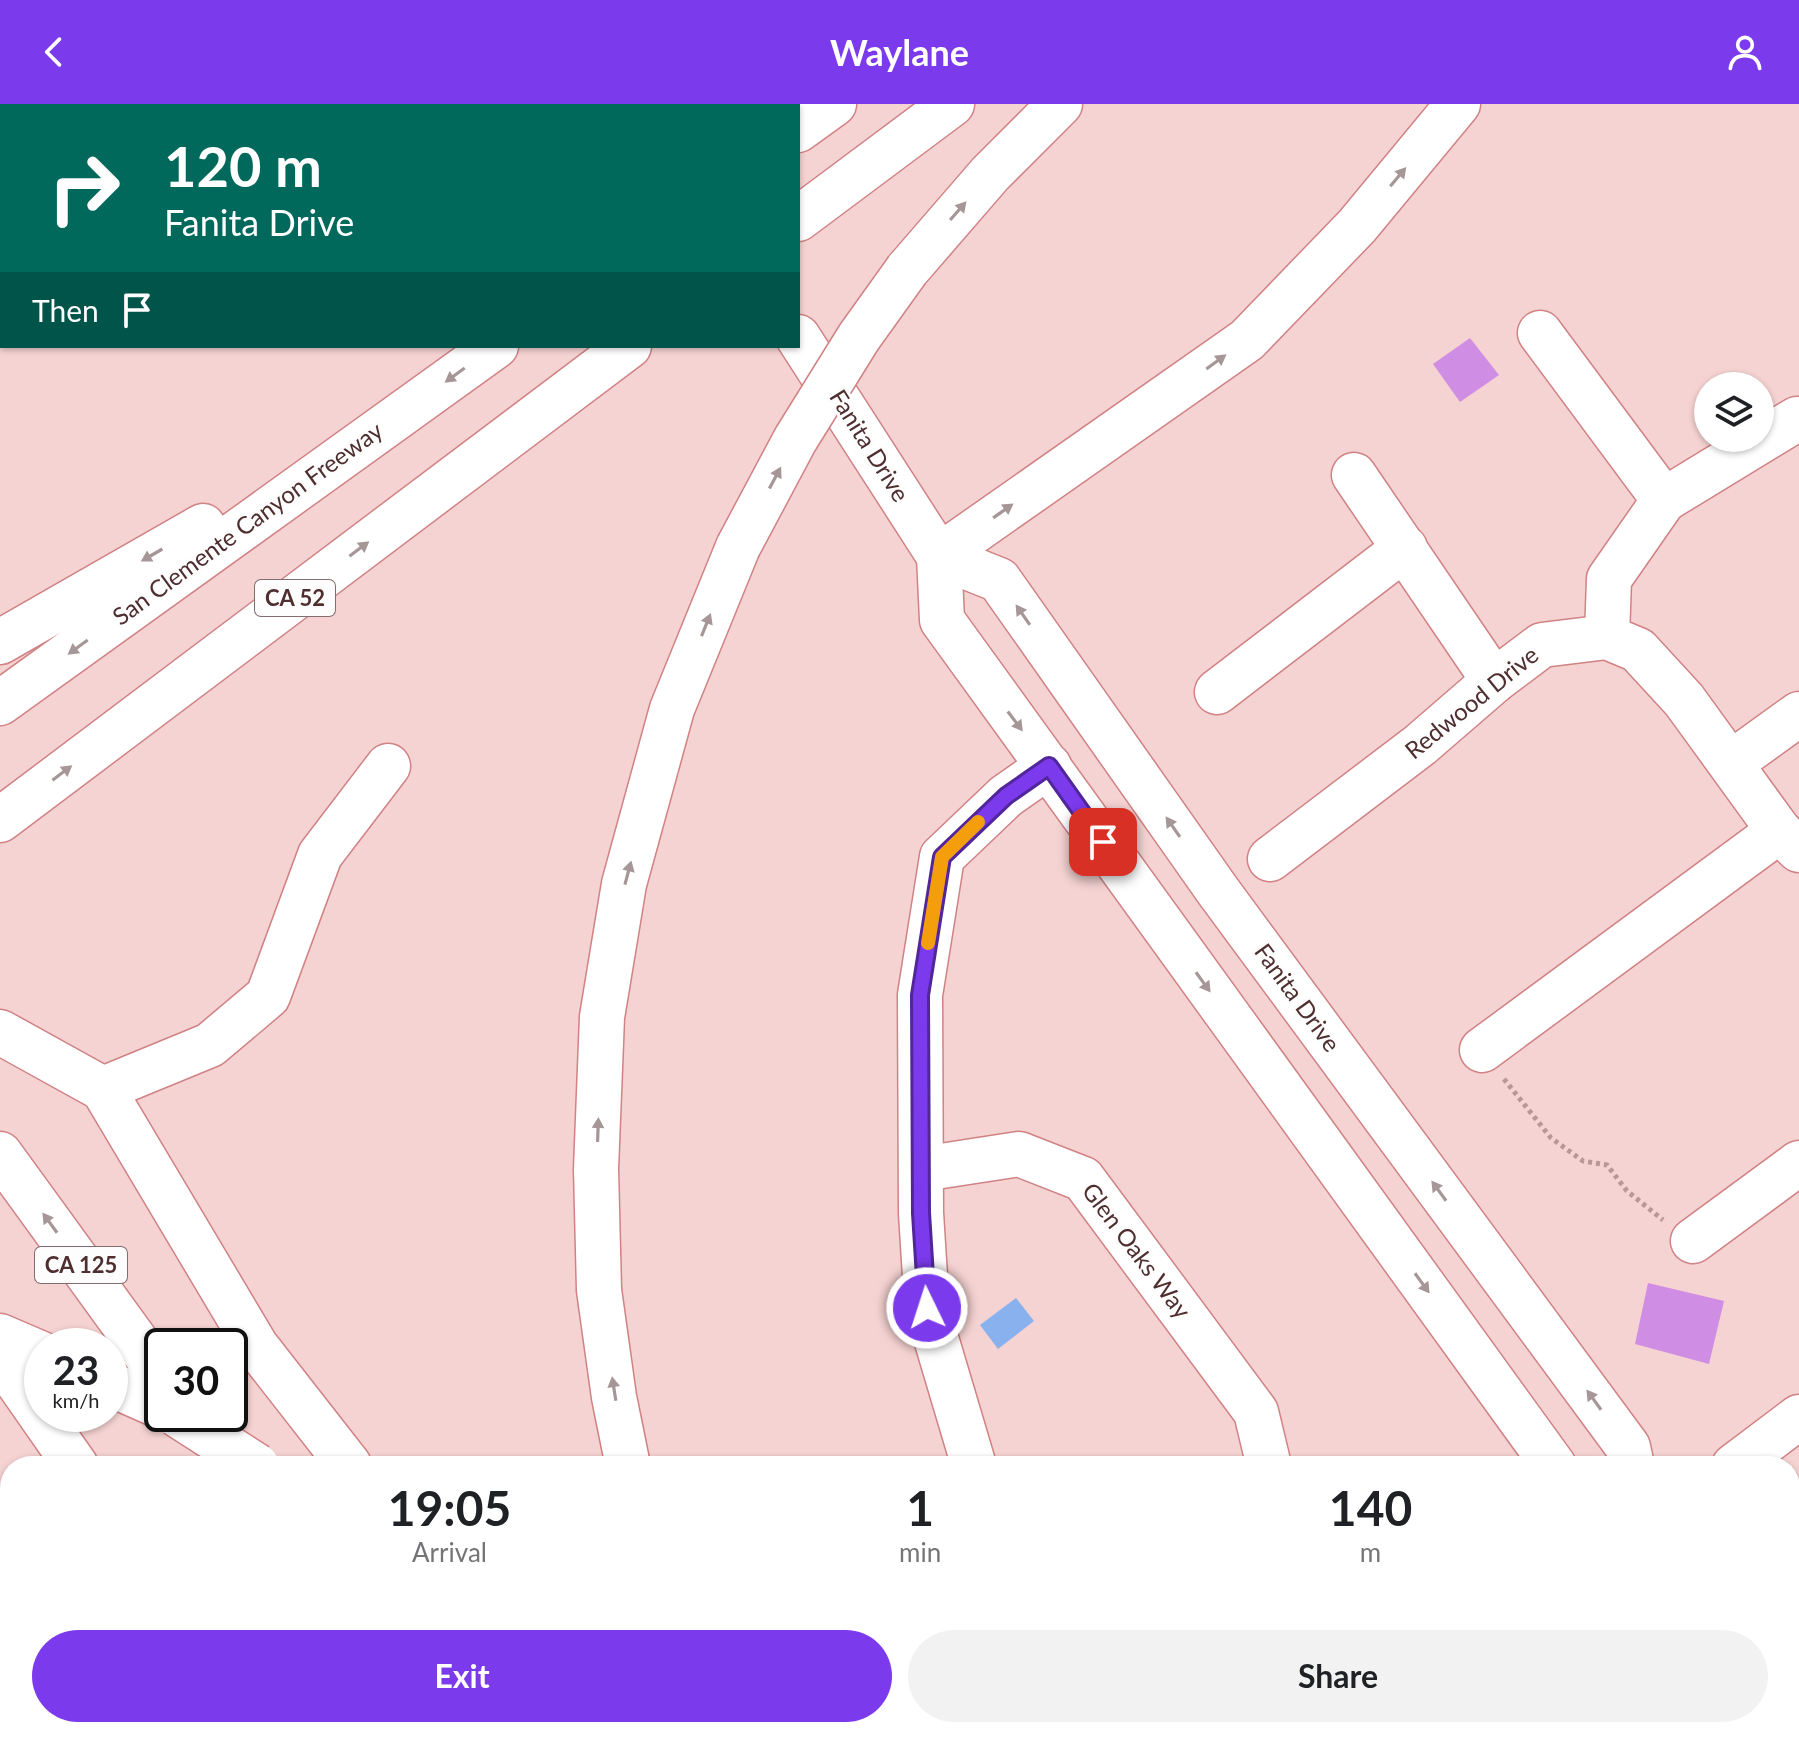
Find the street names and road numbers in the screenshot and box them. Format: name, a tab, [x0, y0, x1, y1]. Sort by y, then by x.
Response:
street label: Fanita Drive	[824, 384, 916, 507]
street label: San Clemente Canyon Freeway	[106, 415, 388, 631]
road number: CA 52	[255, 580, 335, 616]
street label: Redwood Drive	[1399, 639, 1544, 764]
street label: Fanita Drive	[1249, 937, 1347, 1057]
street label: Glen Oaks Way	[1077, 1177, 1198, 1324]
road number: CA 125	[35, 1247, 127, 1283]

